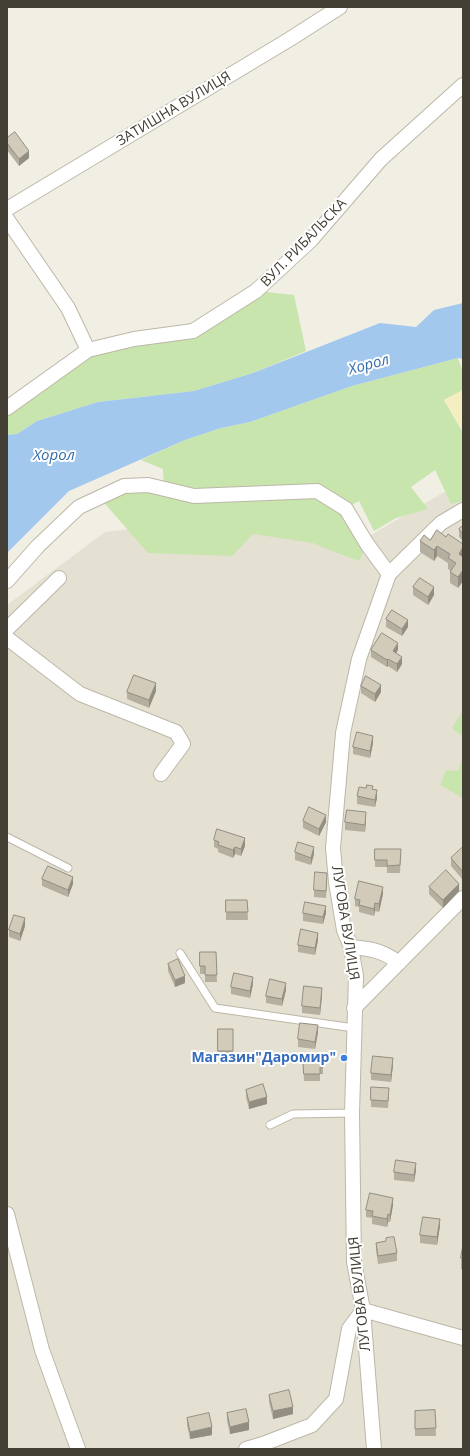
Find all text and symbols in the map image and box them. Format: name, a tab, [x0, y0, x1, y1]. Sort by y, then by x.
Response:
street label: ЗАТИШНА ВУЛИЦЯ	[114, 68, 234, 150]
street label: ВУЛ. РИБАЛЬСКА	[258, 195, 350, 291]
water label: Хорол	[347, 351, 391, 379]
water label: Хорол	[33, 447, 75, 465]
street label: ЛУГОВА ВУЛИЦЯ	[328, 865, 362, 981]
place label: Магазин"Даромир"	[191, 1050, 336, 1066]
marker: Магазин"Даромир"	[339, 1053, 349, 1063]
street label: ЛУГОВА ВУЛИЦЯ	[346, 1236, 374, 1352]

